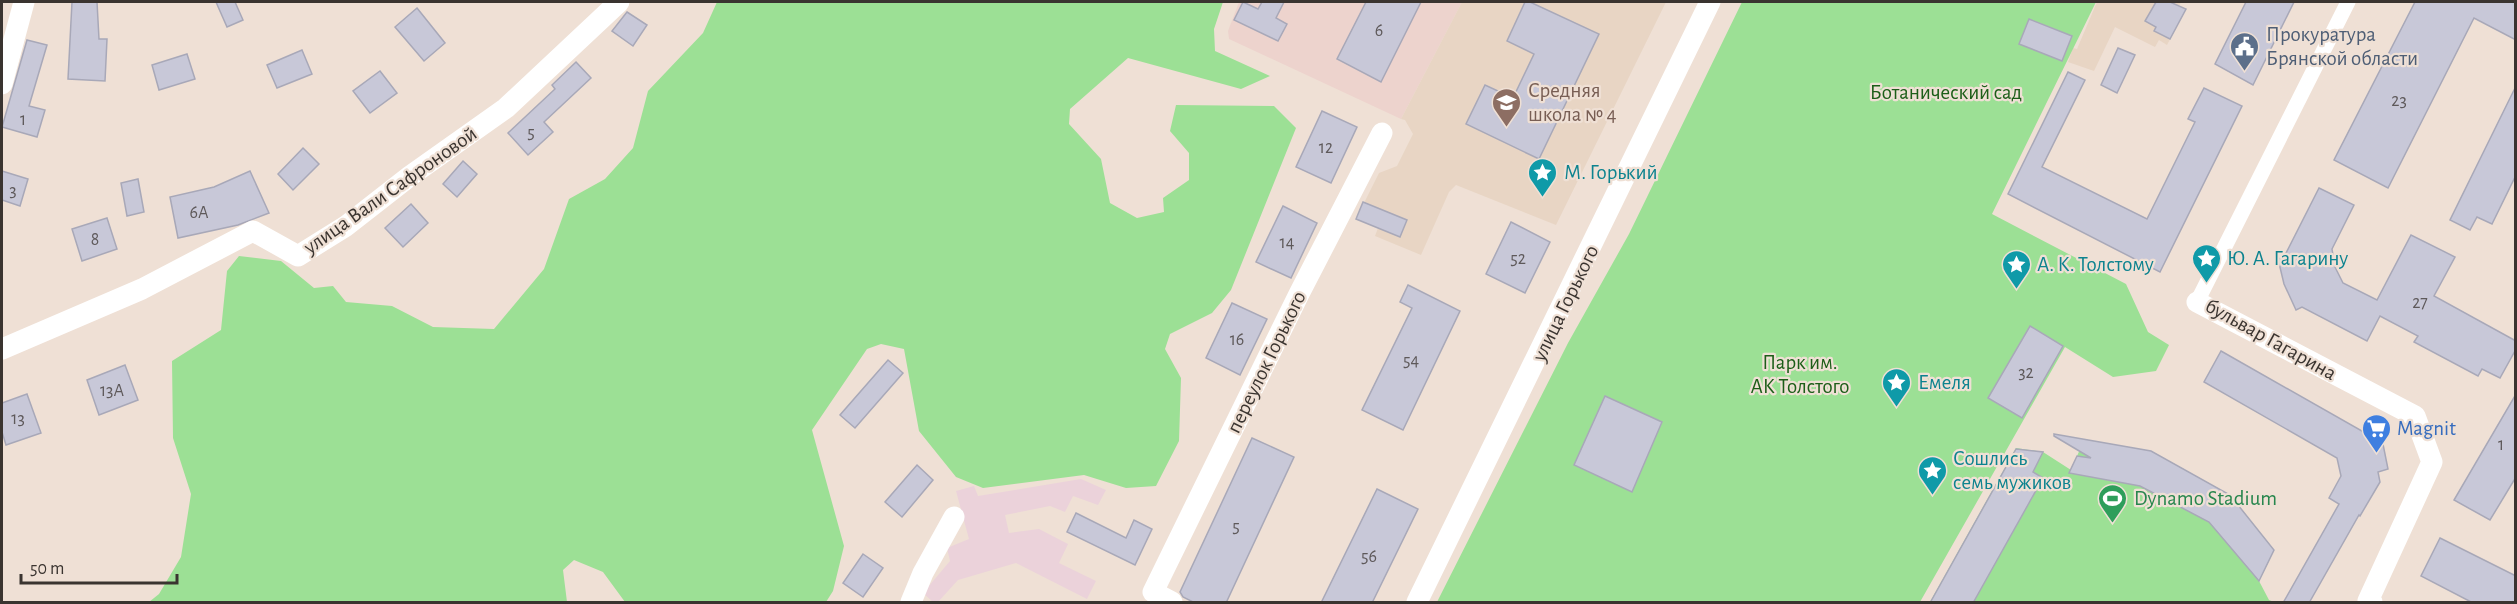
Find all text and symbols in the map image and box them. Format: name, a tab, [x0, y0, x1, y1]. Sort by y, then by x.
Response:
house number: 6	[1375, 22, 1383, 40]
place label: Прокуратура Брянской области	[2266, 24, 2418, 69]
public building icon: Прокуратура Брянской области	[2229, 30, 2261, 72]
place label: Средняя школа № 4	[1528, 80, 1617, 125]
park label: Ботанический сад	[1870, 82, 2022, 103]
school or university icon: Средняя школа № 4	[1491, 86, 1523, 128]
house number: 23	[2391, 92, 2407, 110]
house number: 1	[20, 111, 26, 129]
street label: улица Вали Сафроновой	[299, 123, 481, 259]
house number: 5	[527, 124, 535, 142]
house number: 12	[1319, 139, 1333, 157]
place icon: М. Горький	[1527, 156, 1559, 198]
place label: М. Горький	[1564, 162, 1658, 183]
house number: 3	[9, 182, 17, 200]
house number: 6А	[189, 204, 209, 222]
house number: 8	[91, 231, 99, 249]
house number: 14	[1280, 234, 1295, 252]
street label: улица Горького	[1528, 242, 1603, 365]
place icon: Ю. А. Гагарину	[2190, 242, 2222, 284]
place icon: А. К. Толстому	[2000, 248, 2032, 290]
place label: Ю. А. Гагарину	[2227, 248, 2348, 269]
house number: 52	[1510, 250, 1526, 268]
place label: А. К. Толстому	[2037, 254, 2154, 275]
street label: переулок Горького	[1223, 288, 1310, 436]
house number: 27	[2412, 294, 2428, 312]
street label: бульвар Гагарина	[2202, 295, 2340, 384]
house number: 16	[1230, 331, 1244, 349]
house number: 54	[1403, 352, 1419, 370]
park label: Парк им. АК Толстого	[1750, 352, 1850, 397]
house number: 32	[2018, 364, 2034, 382]
place icon: Емеля	[1881, 366, 1913, 408]
place label: Емеля	[1918, 372, 1971, 393]
house number: 13А	[100, 382, 125, 400]
house number: 13	[11, 410, 25, 428]
supermarket icon: Magnit	[2360, 412, 2392, 454]
place label: Magnit	[2397, 418, 2456, 439]
house number: 1	[2498, 436, 2504, 454]
place label: Сошлись семь мужиков	[1953, 448, 2071, 493]
place icon: Сошлись семь мужиков	[1916, 454, 1948, 496]
sports icon: Dynamo Stadium	[2097, 482, 2129, 524]
place label: Dynamo Stadium	[2134, 488, 2277, 509]
house number: 5	[1232, 518, 1240, 536]
scale bar	[21, 547, 177, 585]
house number: 56	[1361, 548, 1377, 566]
text: 50 m	[30, 560, 64, 578]

